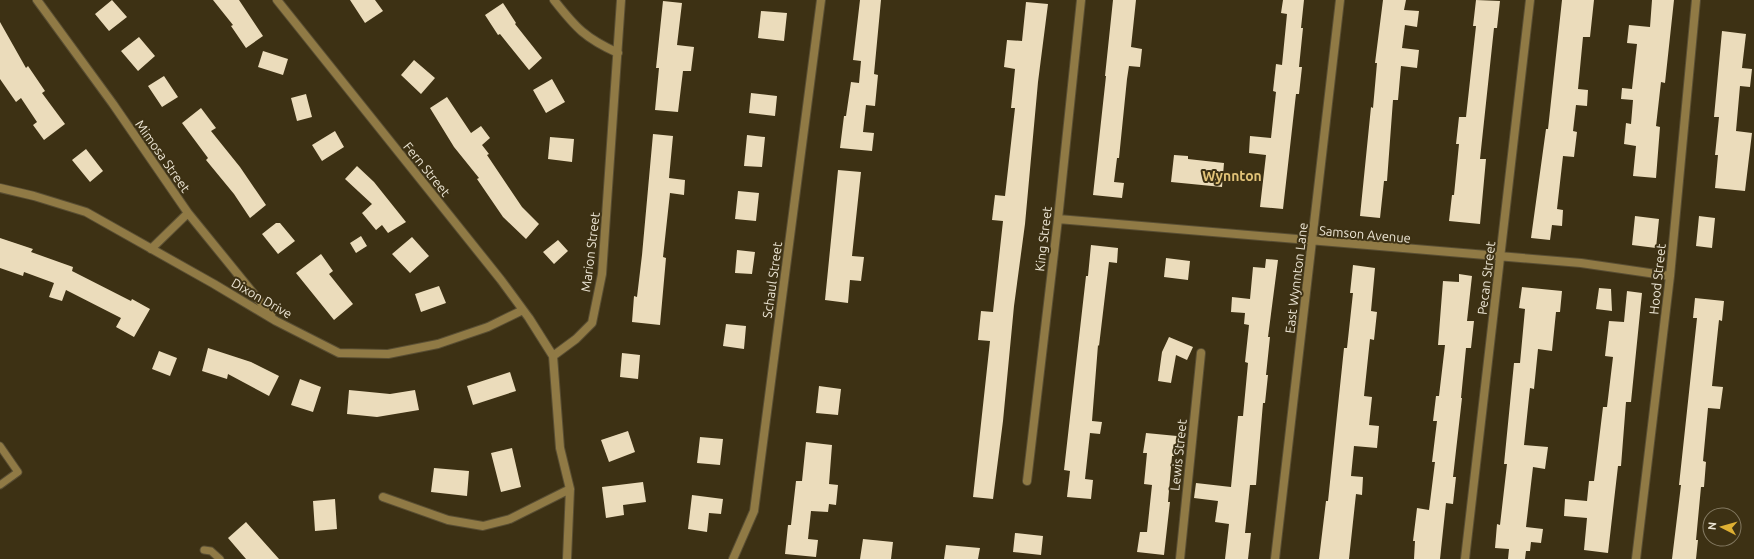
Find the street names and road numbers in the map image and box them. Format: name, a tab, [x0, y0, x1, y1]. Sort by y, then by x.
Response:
street label: Mimosa Street	[133, 117, 193, 195]
street label: Fern Street	[401, 139, 453, 199]
street label: King Street	[1032, 206, 1054, 272]
street label: Marion Street	[578, 211, 602, 293]
street label: East Wynnton Lane	[1282, 222, 1310, 334]
street label: Samson Avenue	[1318, 223, 1412, 245]
street label: Pecan Street	[1475, 240, 1497, 316]
street label: Schaul Street	[760, 241, 784, 319]
street label: Hood Street	[1646, 243, 1668, 315]
street label: Dixon Drive	[229, 275, 295, 321]
street label: Lewis Street	[1167, 418, 1189, 492]

